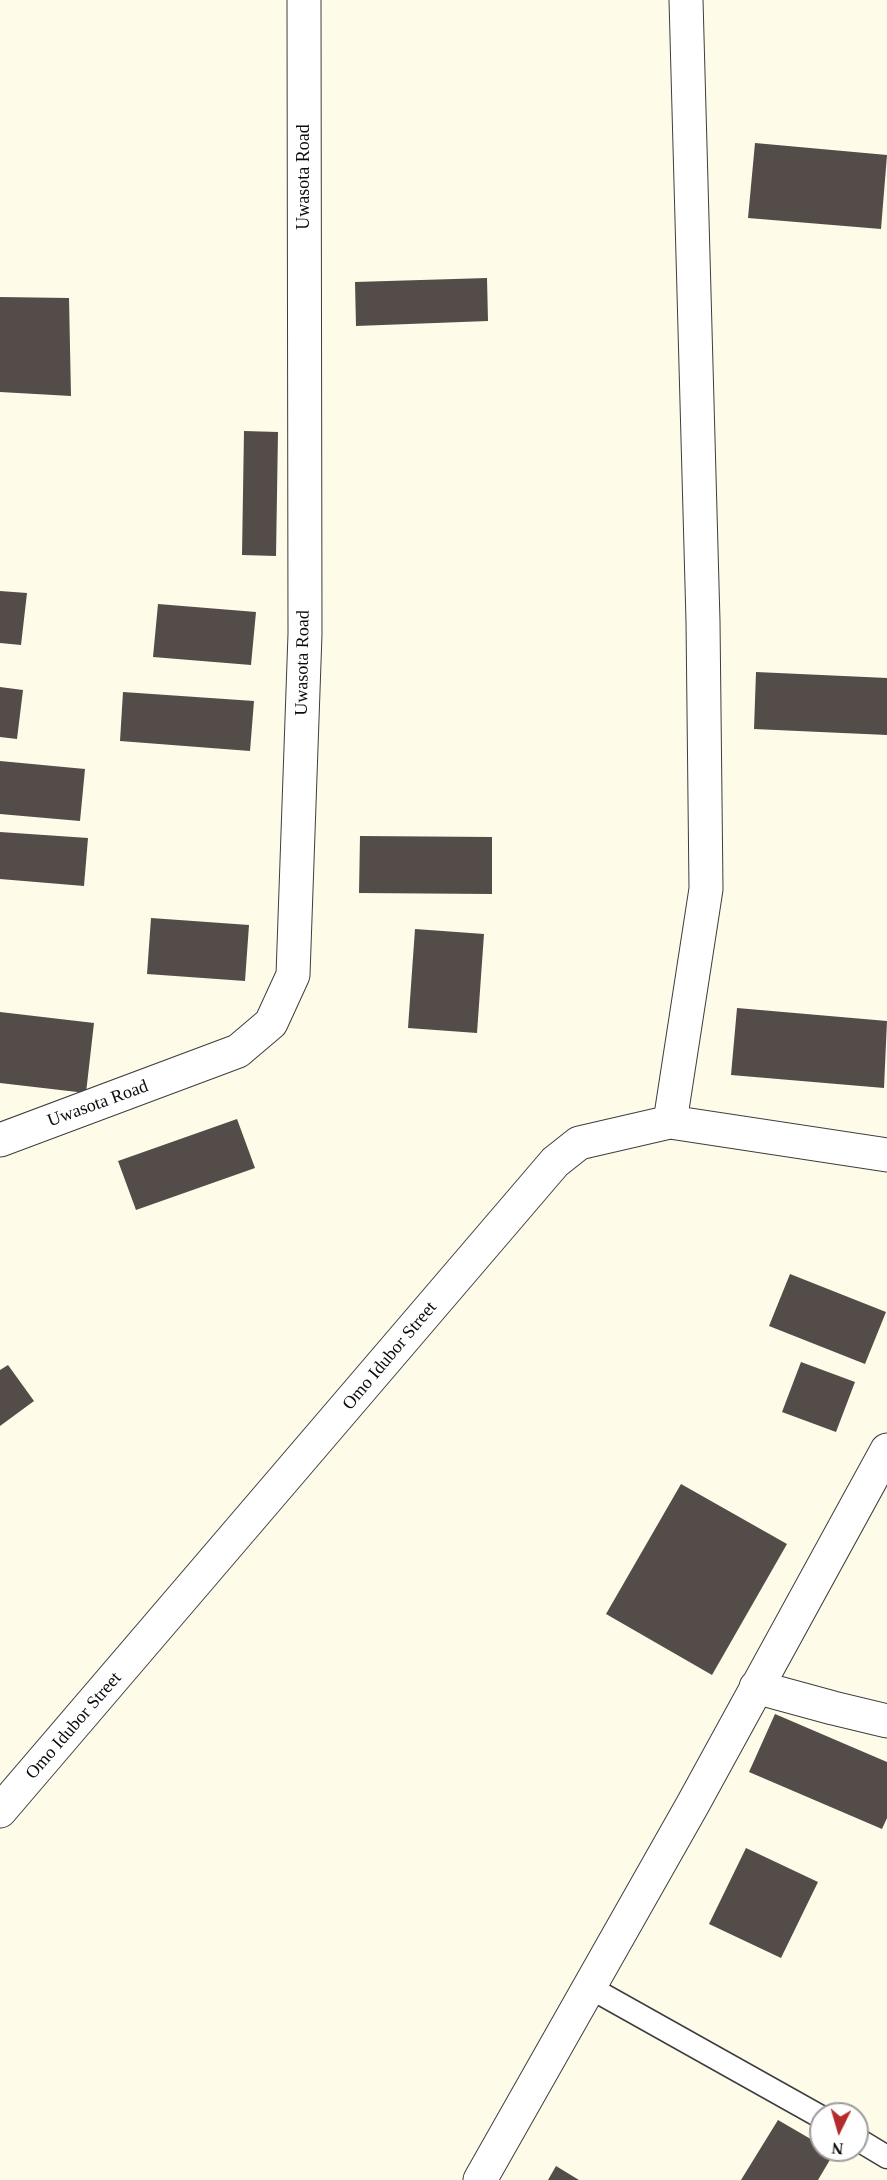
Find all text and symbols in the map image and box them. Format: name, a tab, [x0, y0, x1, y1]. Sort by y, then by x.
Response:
street label: Uwasota Road	[293, 124, 315, 230]
street label: Uwasota Road	[291, 610, 315, 716]
street label: Uwasota Road	[45, 1076, 151, 1132]
street label: Omo Idubor Street	[338, 1297, 442, 1415]
street label: Omo Idubor Street	[22, 1668, 126, 1784]
north arrow	[809, 2102, 869, 2162]
text: N	[831, 2139, 844, 2157]

